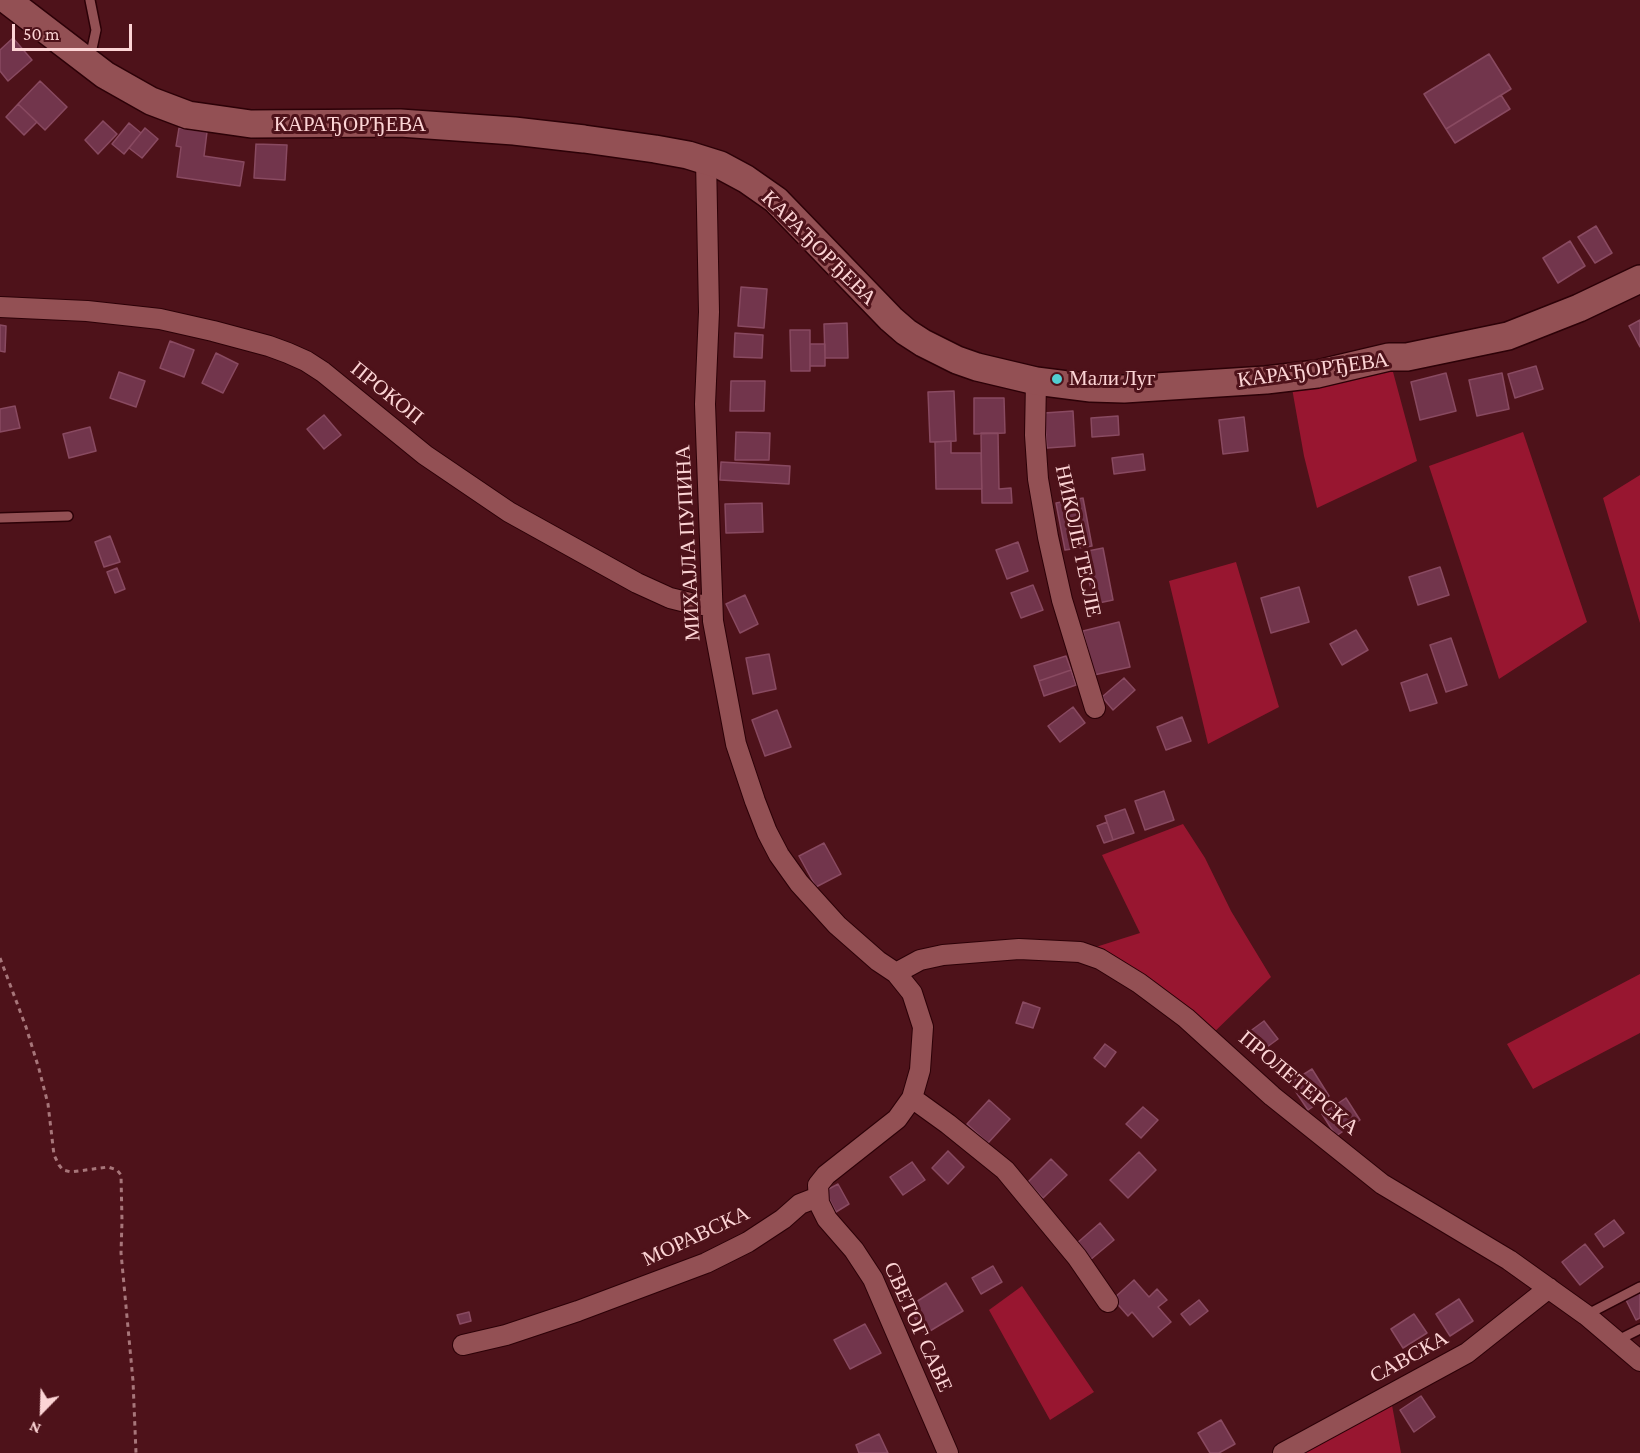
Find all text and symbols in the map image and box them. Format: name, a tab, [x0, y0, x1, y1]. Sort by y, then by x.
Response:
scale bar	[15, 12, 135, 50]
text: 50 m	[23, 24, 60, 44]
street label: КАРАЂОРЂЕВА	[274, 112, 426, 138]
street label: КАРАЂОРЂЕВА	[756, 185, 882, 311]
street label: КАРАЂОРЂЕВА	[1236, 347, 1390, 393]
street label: ПРОКОП	[346, 356, 428, 430]
place label: Мали Луг	[1069, 366, 1156, 392]
marker: Мали Луг	[1050, 372, 1064, 386]
street label: МИХАЈЛА ПУПИНА	[670, 444, 706, 642]
street label: НИКОЛЕ ТЕСЛЕ	[1050, 462, 1106, 620]
street label: ПРОЛЕТЕРСКА	[1234, 1025, 1364, 1141]
street label: МОРАВСКА	[638, 1200, 754, 1272]
street label: СВЕТОГ САВЕ	[878, 1258, 958, 1396]
street label: САВСКА	[1366, 1325, 1452, 1389]
north arrow	[12, 1381, 72, 1441]
text: N	[26, 1418, 43, 1438]

